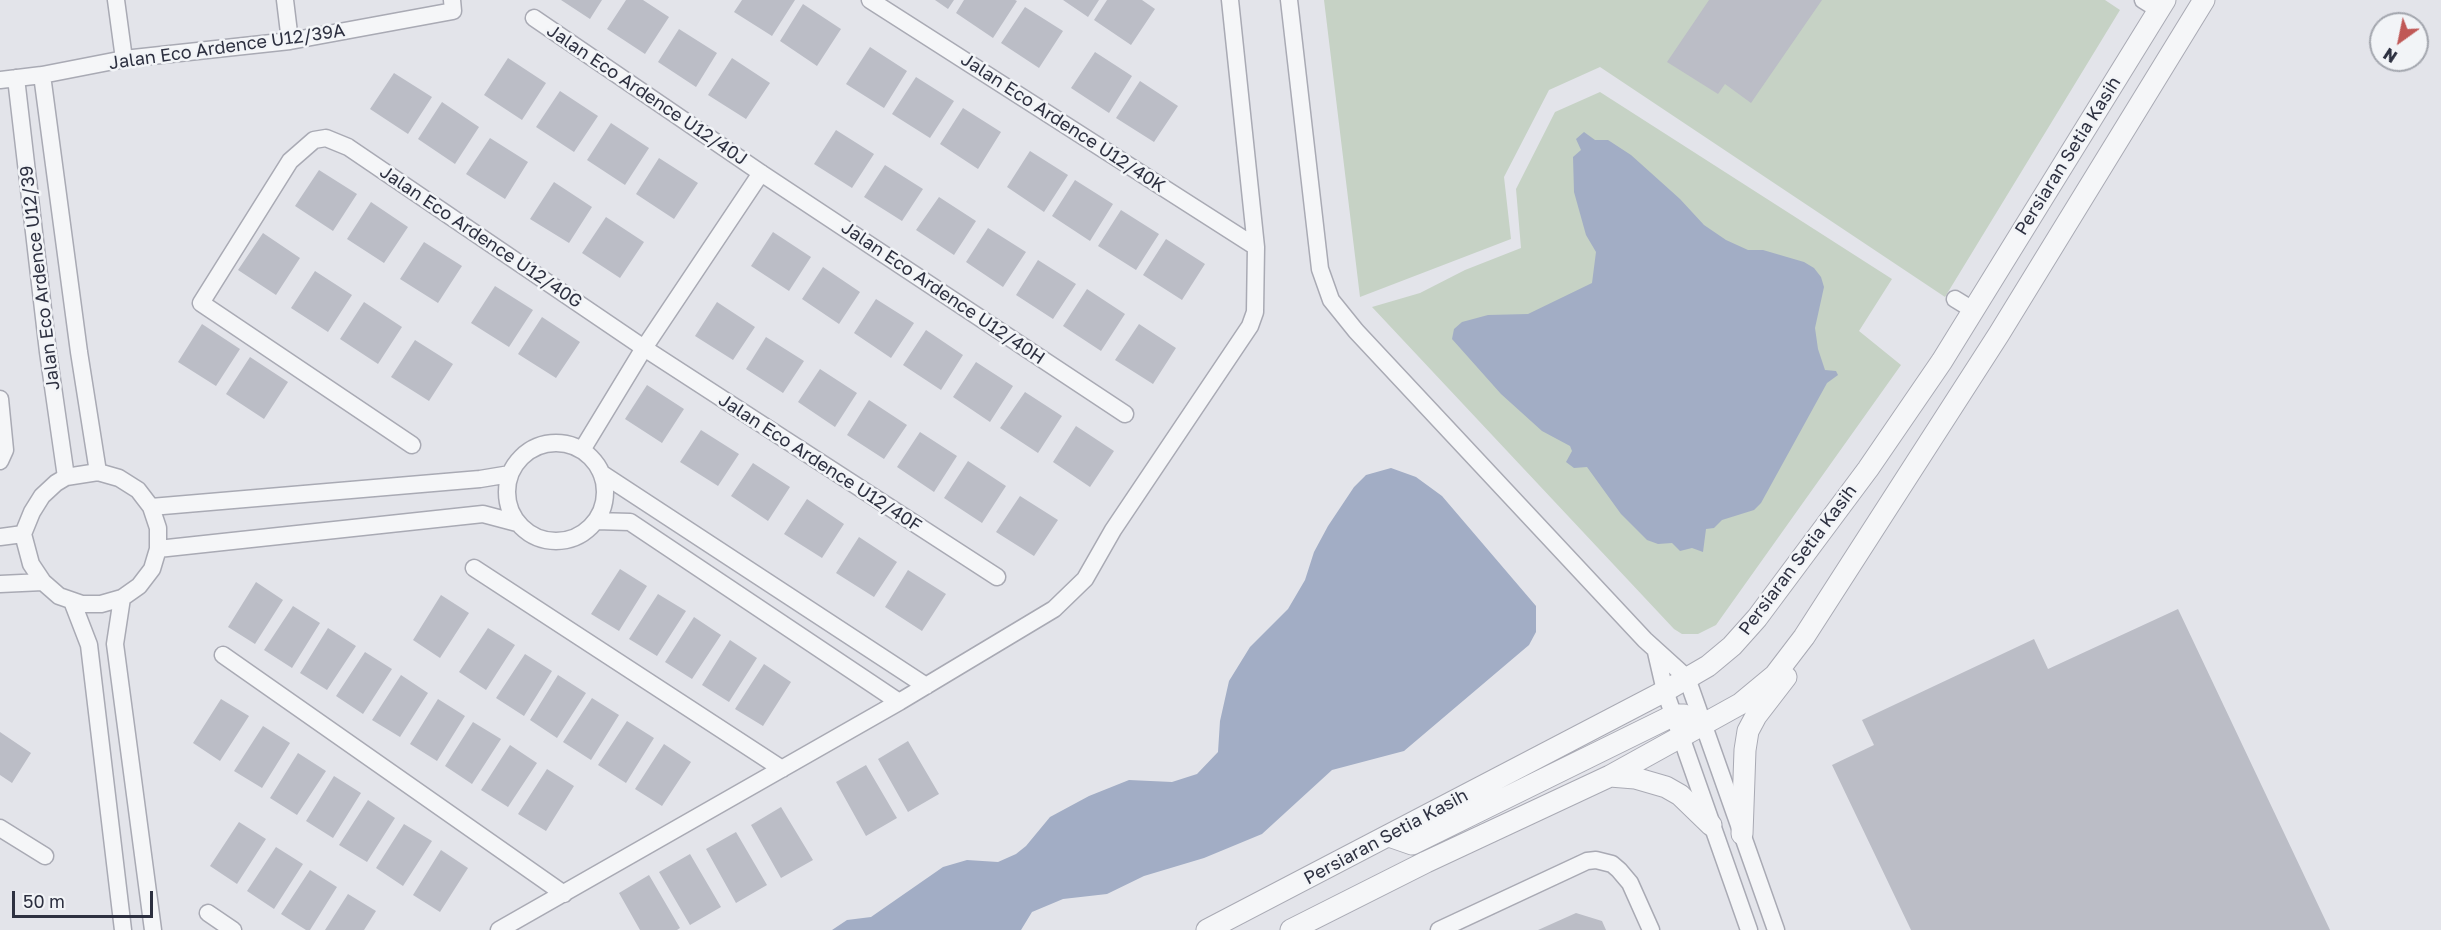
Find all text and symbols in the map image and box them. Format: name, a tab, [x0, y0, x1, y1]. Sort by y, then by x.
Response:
north arrow	[2369, 12, 2429, 72]
street label: Jalan Eco Ardence U12/39A	[108, 20, 346, 74]
street label: Jalan Eco Ardence U12/40J	[543, 20, 751, 170]
text: N	[2380, 44, 2401, 67]
street label: Jalan Eco Ardence U12/40K	[957, 49, 1169, 197]
street label: Persiaran Setia Kasih	[2010, 73, 2126, 239]
street label: Jalan Eco Ardence U12/40G	[376, 161, 586, 313]
street label: Jalan Eco Ardence U12/39	[15, 164, 65, 392]
street label: Jalan Eco Ardence U12/40H	[837, 217, 1049, 369]
street label: Jalan Eco Ardence U12/40F	[714, 389, 926, 537]
street label: Persiaran Setia Kasih	[1734, 481, 1862, 639]
street label: Persiaran Setia Kasih	[1300, 785, 1472, 889]
scale bar	[15, 879, 156, 917]
text: 50 m	[23, 890, 65, 912]

